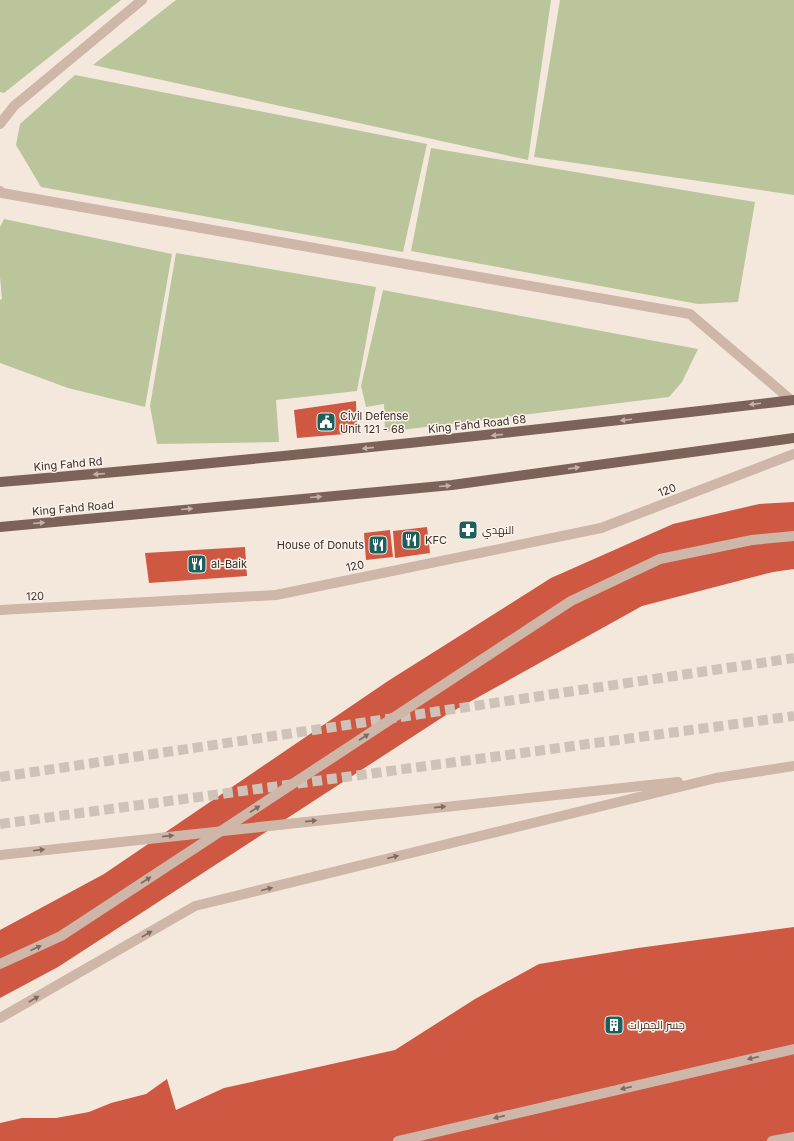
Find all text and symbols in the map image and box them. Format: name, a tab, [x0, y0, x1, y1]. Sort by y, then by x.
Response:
one-way arrow	[749, 401, 761, 408]
place label: Civil Defense Unit 121 - 68	[340, 409, 409, 436]
public building icon: Civil Defense Unit 121 - 68	[315, 411, 337, 433]
street label: King Fahd Road 68	[427, 412, 527, 436]
one-way arrow	[620, 417, 632, 423]
one-way arrow	[491, 431, 503, 438]
one-way arrow	[362, 444, 374, 451]
street label: King Fahd Rd	[33, 454, 103, 474]
one-way arrow	[568, 465, 580, 471]
one-way arrow	[93, 470, 105, 477]
street label: 120	[656, 480, 678, 500]
one-way arrow	[439, 482, 452, 489]
one-way arrow	[310, 494, 322, 501]
street label: King Fahd Road	[32, 497, 114, 519]
one-way arrow	[181, 506, 193, 513]
pharmacy icon: النهدي	[457, 519, 479, 541]
one-way arrow	[33, 520, 45, 526]
place label: النهدي	[482, 523, 514, 539]
restaurant icon: KFC	[400, 529, 422, 551]
place label: KFC	[425, 533, 447, 547]
restaurant icon: House of Donuts	[367, 534, 389, 556]
place label: House of Donuts	[277, 538, 364, 552]
restaurant icon: al-Baik	[186, 553, 208, 575]
place label: al-Baik	[211, 557, 247, 571]
street label: 120	[345, 557, 365, 575]
street label: 120	[26, 589, 44, 603]
one-way arrow	[358, 734, 369, 741]
one-way arrow	[434, 804, 446, 810]
one-way arrow	[250, 805, 260, 813]
one-way arrow	[305, 818, 317, 824]
one-way arrow	[162, 833, 174, 839]
one-way arrow	[33, 847, 45, 853]
one-way arrow	[387, 854, 400, 860]
one-way arrow	[141, 877, 152, 884]
one-way arrow	[261, 885, 273, 891]
one-way arrow	[141, 931, 153, 938]
one-way arrow	[30, 945, 41, 951]
one-way arrow	[28, 995, 40, 1002]
building icon: جسر الجمرات	[603, 1014, 625, 1036]
place label: جسر الجمرات	[628, 1018, 685, 1032]
one-way arrow	[746, 1056, 759, 1062]
one-way arrow	[620, 1085, 632, 1091]
one-way arrow	[493, 1115, 506, 1121]

